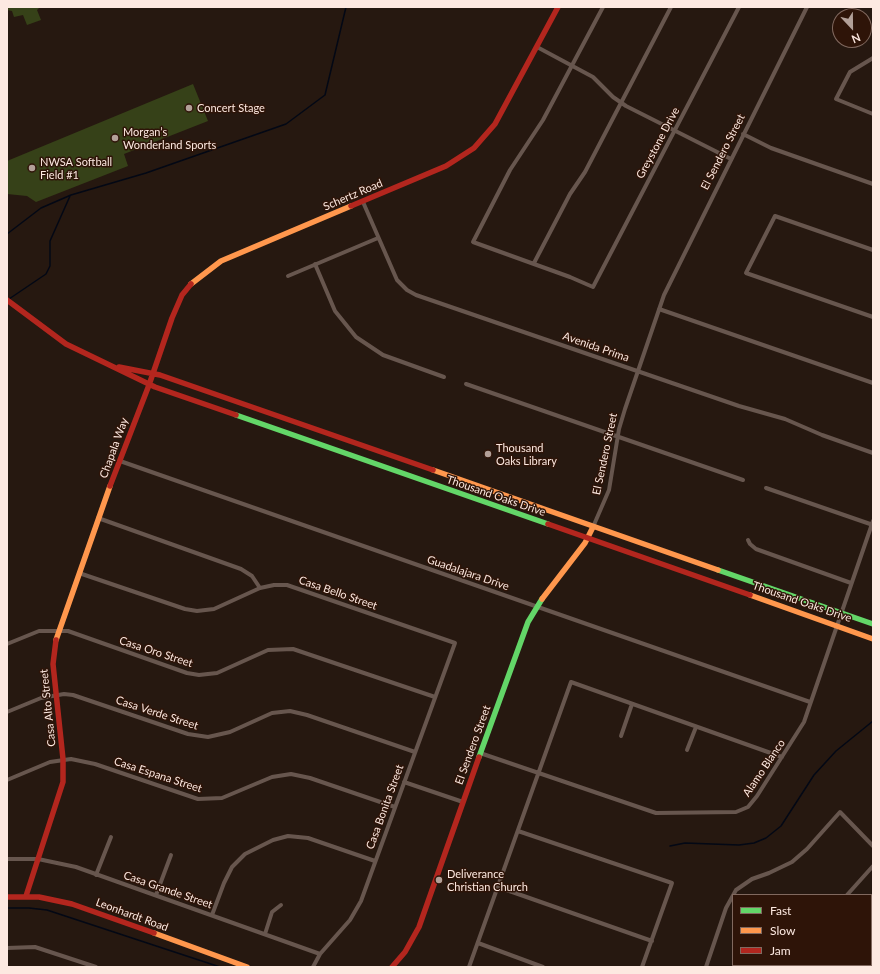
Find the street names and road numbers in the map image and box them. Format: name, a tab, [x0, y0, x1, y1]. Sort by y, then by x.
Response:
street label: Greystone Drive	[634, 105, 682, 181]
street label: El Sendero Street	[698, 112, 748, 192]
street label: Schertz Road	[321, 177, 385, 213]
street label: Avenida Prima	[561, 329, 631, 365]
street label: El Sendero Street	[590, 412, 620, 496]
street label: Chapala Way	[97, 416, 131, 480]
street label: Thousand Oaks Drive	[445, 473, 547, 519]
street label: Guadalajara Drive	[425, 553, 511, 593]
street label: Casa Bello Street	[297, 573, 379, 613]
street label: Thousand Oaks Drive	[751, 579, 853, 625]
street label: Casa Oro Street	[118, 634, 194, 670]
street label: Casa Alto Street	[37, 669, 59, 747]
street label: Casa Verde Street	[114, 693, 200, 733]
street label: El Sendero Street	[453, 704, 493, 786]
street label: Alamo Blanco	[740, 737, 788, 799]
street label: Casa Espana Street	[112, 755, 204, 795]
street label: Casa Bonita Street	[364, 763, 406, 851]
street label: Casa Grande Street	[122, 869, 214, 911]
street label: Leonhardt Road	[94, 896, 170, 934]

